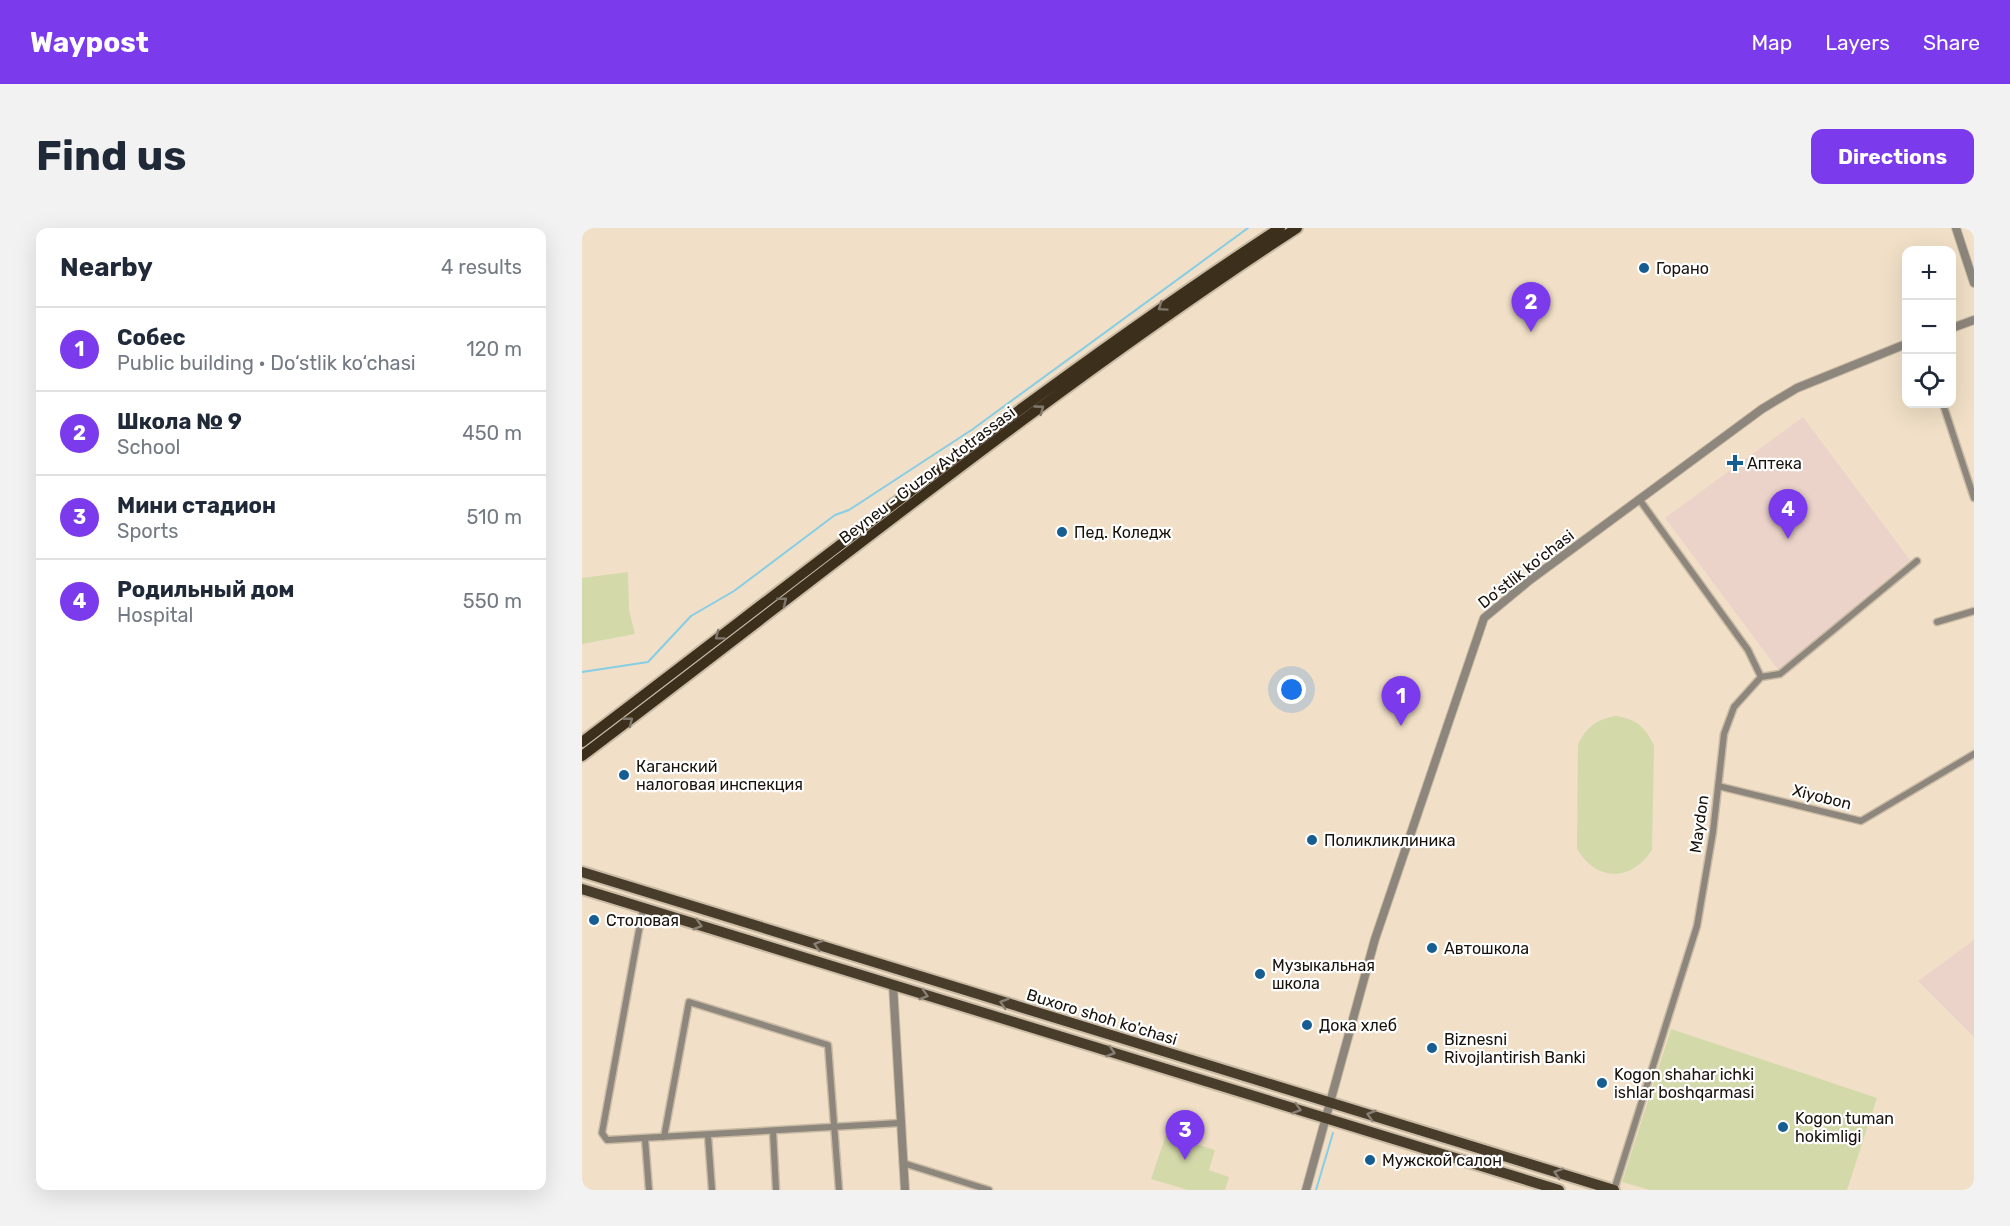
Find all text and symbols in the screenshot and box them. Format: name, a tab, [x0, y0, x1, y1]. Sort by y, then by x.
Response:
text: Waypost	[30, 26, 149, 59]
text: Map	[1751, 30, 1792, 55]
text: Layers	[1825, 30, 1890, 55]
text: Share	[1923, 30, 1980, 55]
button: Directions	[1811, 129, 1974, 184]
text: Find us	[36, 131, 187, 181]
map controls	[1902, 246, 1956, 408]
button: +	[1902, 246, 1956, 300]
text: Nearby	[60, 252, 153, 283]
text: 4 results	[441, 255, 522, 279]
place label: Горано	[1656, 259, 1709, 278]
marker: Горано	[1637, 261, 1651, 275]
pin: 2	[1512, 282, 1550, 332]
one-way arrow	[1158, 300, 1169, 311]
button: −	[1902, 300, 1956, 354]
text: Собеc	[117, 324, 185, 351]
text: 1	[75, 337, 84, 361]
text: 120 m	[466, 337, 522, 361]
text: Public building · Do‘stlik ko‘chasi	[117, 351, 416, 375]
button: locate	[1902, 354, 1956, 408]
street label: Beyneu - G'uzor Avtotrassasi	[835, 403, 1019, 547]
one-way arrow	[1033, 405, 1044, 416]
text: Школа № 9	[117, 408, 242, 435]
text: 2	[73, 421, 86, 445]
text: 450 m	[462, 421, 522, 445]
text: School	[117, 435, 180, 459]
place label: Аптека	[1747, 454, 1802, 473]
marker: Аптека	[1728, 456, 1742, 470]
pin: 4	[1768, 490, 1808, 539]
text: Мини стадион	[117, 492, 276, 519]
text: 3	[73, 505, 86, 529]
text: 510 m	[466, 505, 522, 529]
text: Sports	[117, 519, 178, 543]
place label: Пед. Коледж	[1074, 523, 1172, 542]
marker: Пед. Коледж	[1055, 525, 1069, 539]
street label: Do‘stlik ko‘chasi	[1474, 526, 1578, 612]
text: Родильный дом	[117, 576, 295, 603]
text: 4	[73, 589, 86, 613]
text: 550 m	[463, 589, 522, 613]
one-way arrow	[776, 598, 787, 609]
text: Hospital	[117, 603, 193, 627]
one-way arrow	[714, 629, 725, 640]
your location	[1277, 675, 1306, 704]
pin: 1	[1382, 676, 1420, 726]
one-way arrow	[622, 717, 633, 728]
place label: Каганский налоговая инспекция	[636, 757, 803, 794]
marker: Каганский налоговая инспекция	[617, 768, 631, 782]
street label: Xiyobon	[1791, 781, 1853, 813]
street label: Maydon	[1686, 794, 1712, 854]
place label: Поликликлиника	[1324, 831, 1456, 850]
marker: Поликликлиника	[1305, 833, 1319, 847]
place label: Столовая	[606, 911, 679, 930]
marker: Столовая	[587, 913, 601, 927]
one-way arrow	[692, 918, 703, 930]
place label: Автошкола	[1444, 939, 1529, 958]
one-way arrow	[813, 940, 824, 953]
marker: Автошкола	[1425, 941, 1439, 955]
place label: Музыкальная школа	[1272, 956, 1375, 993]
marker: Музыкальная школа	[1253, 967, 1267, 981]
street label: Buxoro shoh ko'chasi	[1024, 985, 1180, 1049]
one-way arrow	[919, 988, 929, 1000]
one-way arrow	[999, 998, 1010, 1010]
place label: Дока хлеб	[1319, 1016, 1397, 1035]
marker: Дока хлеб	[1300, 1018, 1314, 1032]
place label: Biznesni Rivojlantirish Banki	[1444, 1030, 1586, 1067]
marker: Biznesni Rivojlantirish Banki	[1425, 1041, 1439, 1055]
one-way arrow	[1105, 1045, 1116, 1057]
place label: Kogon shahar ichki ishlar boshqarmasi	[1614, 1065, 1754, 1102]
marker: Kogon shahar ichki ishlar boshqarmasi	[1595, 1076, 1609, 1090]
one-way arrow	[1291, 1102, 1302, 1114]
place label: Kogon tuman hokimligi	[1795, 1109, 1894, 1146]
pin: 3	[1166, 1110, 1204, 1160]
one-way arrow	[1367, 1110, 1377, 1122]
marker: Kogon tuman hokimligi	[1776, 1120, 1790, 1134]
place label: Мужской салон	[1382, 1151, 1502, 1170]
marker: Мужской салон	[1363, 1153, 1377, 1167]
one-way arrow	[1553, 1168, 1564, 1180]

